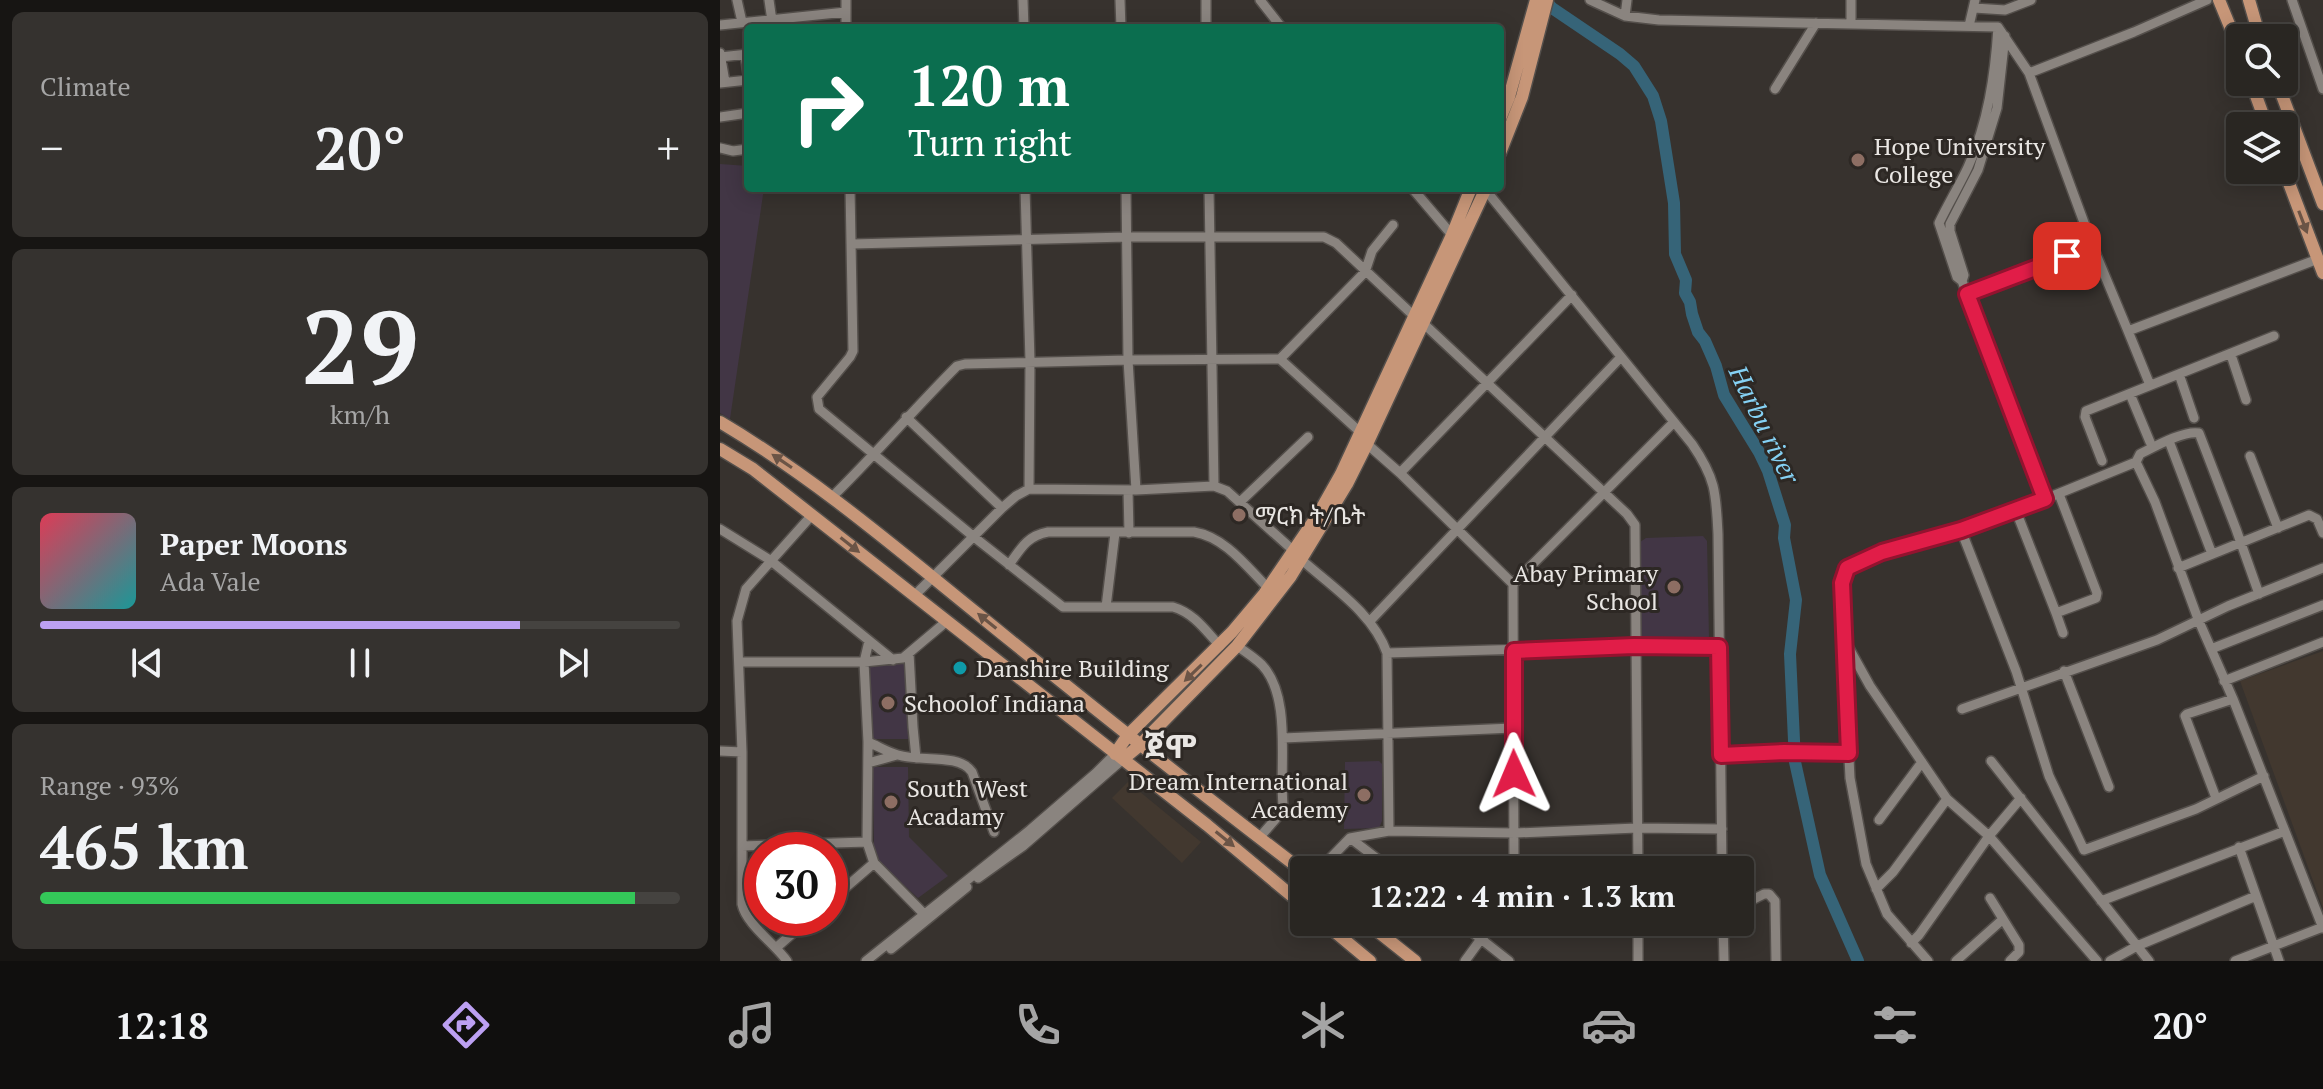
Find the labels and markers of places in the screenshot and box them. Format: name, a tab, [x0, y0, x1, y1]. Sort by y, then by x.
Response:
place label: Hope University College	[1874, 130, 2046, 190]
marker: Hope University College	[1849, 151, 1867, 169]
pin	[2033, 222, 2101, 290]
place label: ማርክ ት/ቤት	[1255, 499, 1366, 531]
marker: ማርክ ት/ቤት	[1230, 506, 1248, 524]
place label: Abay Primary School	[1513, 557, 1659, 617]
marker: Abay Primary School	[1665, 578, 1683, 596]
place label: Danshire Building	[976, 652, 1169, 684]
marker: Danshire Building	[951, 659, 969, 677]
place label: Schoolof Indiana	[904, 687, 1085, 719]
marker: Schoolof Indiana	[879, 694, 897, 712]
place label: Dream International Academy	[1129, 765, 1349, 825]
place label: South West Acadamy	[907, 772, 1028, 832]
marker: Dream International Academy	[1355, 786, 1373, 804]
marker: South West Acadamy	[882, 793, 900, 811]

